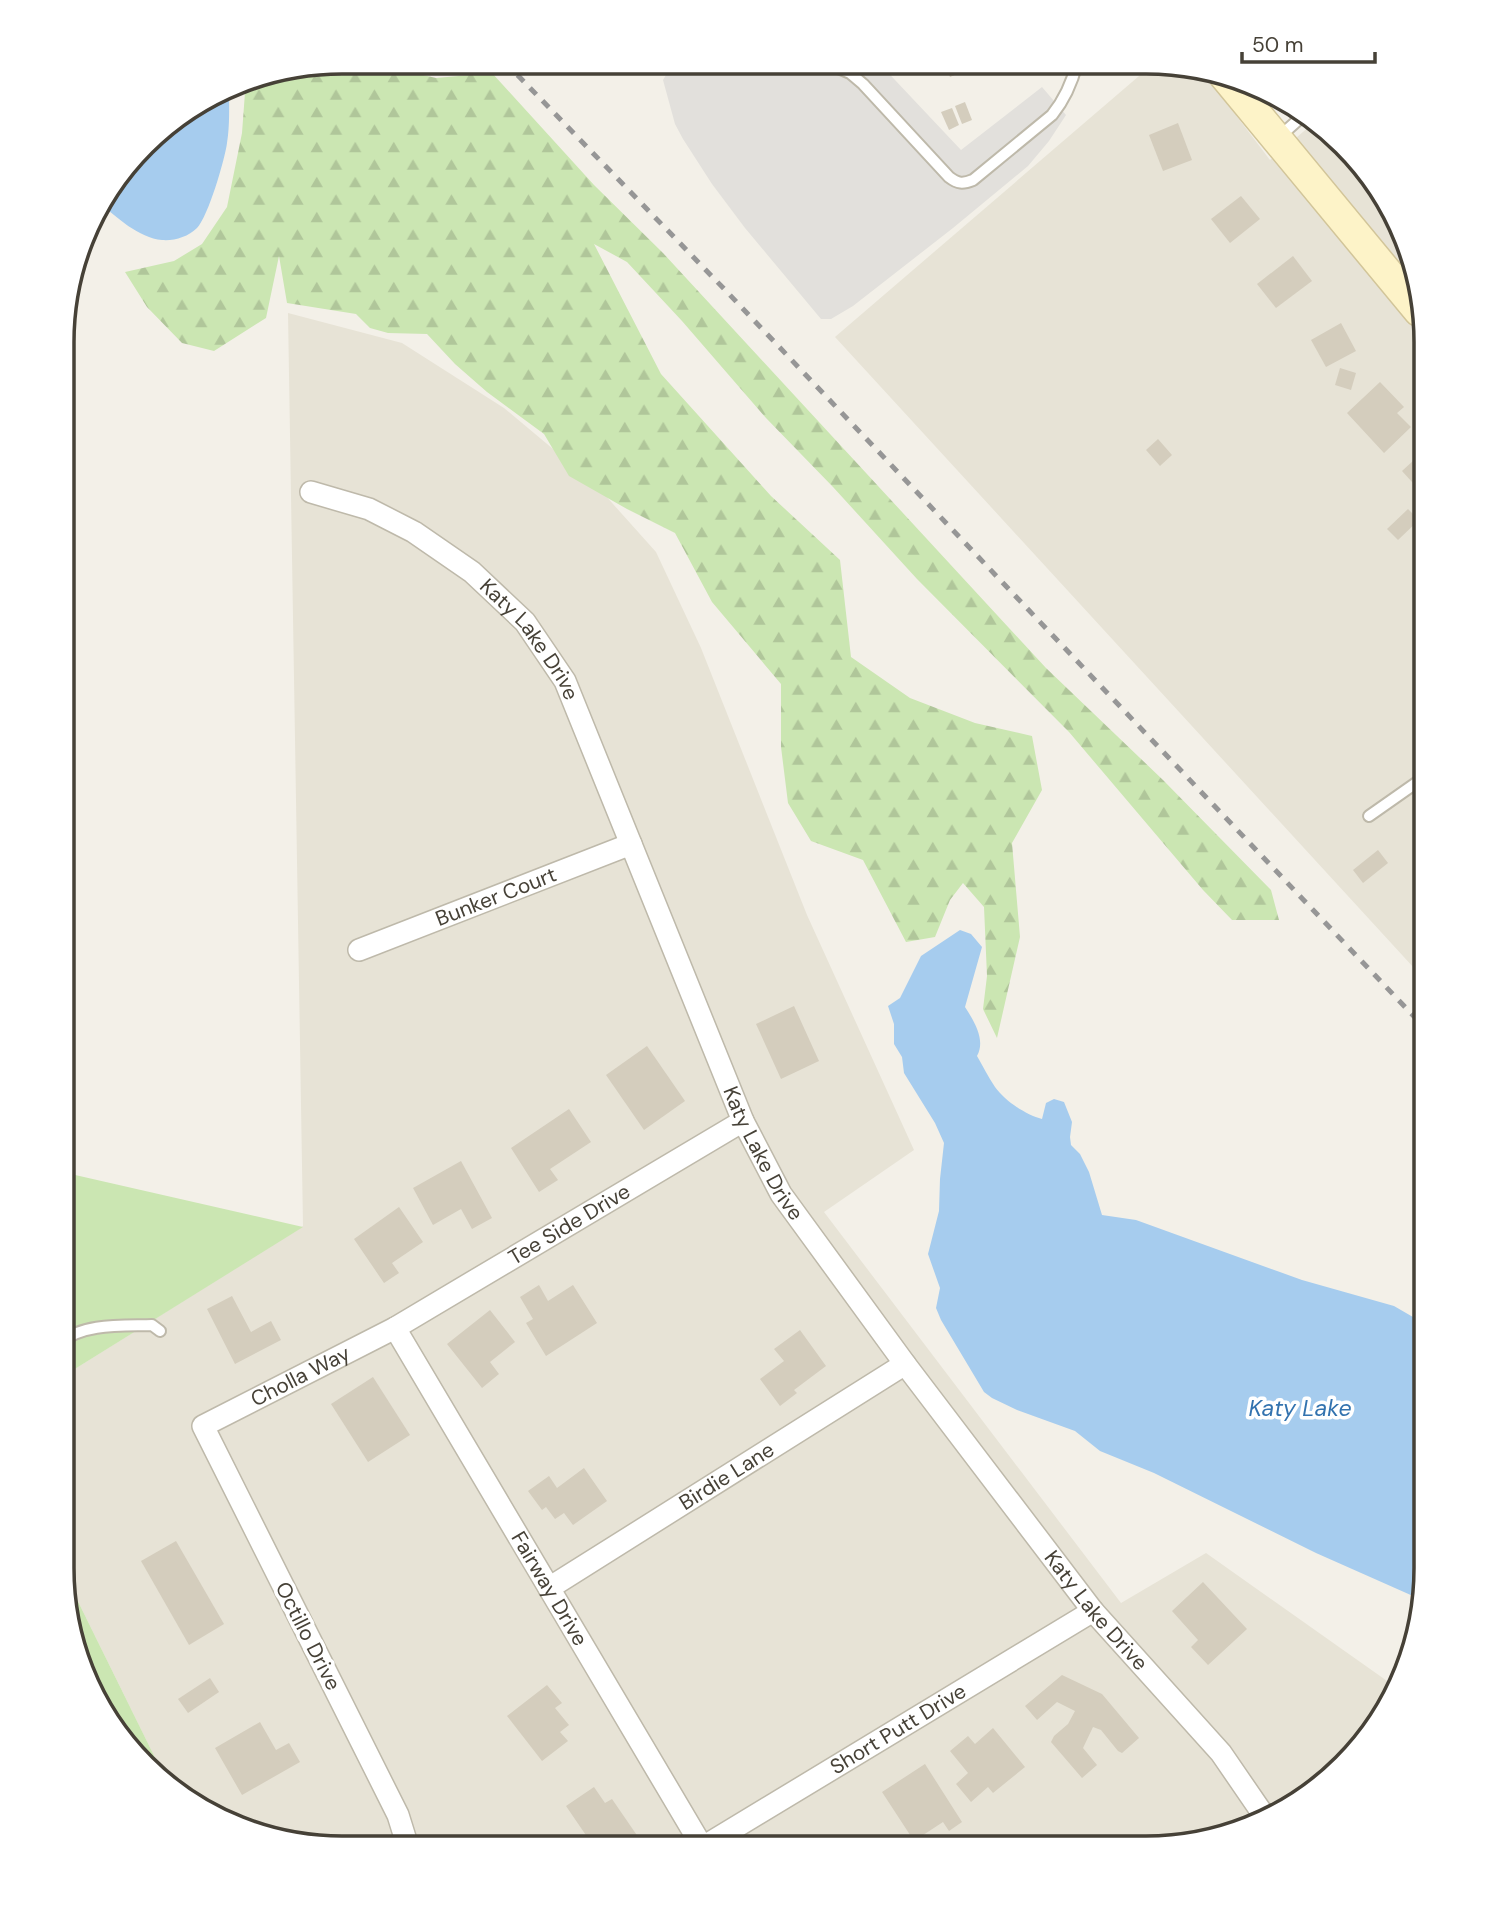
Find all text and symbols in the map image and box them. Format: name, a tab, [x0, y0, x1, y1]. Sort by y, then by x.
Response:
scale bar	[1242, 21, 1375, 65]
text: 50 m	[1252, 31, 1303, 59]
street label: Katy Lake Drive	[474, 572, 585, 704]
street label: Bunker Court	[431, 860, 560, 933]
street label: Katy Lake Drive	[716, 1082, 810, 1226]
street label: Tee Side Drive	[503, 1177, 635, 1271]
street label: Cholla Way	[246, 1339, 355, 1413]
water label: Katy Lake	[1248, 1393, 1352, 1423]
street label: Birdie Lane	[674, 1436, 780, 1517]
street label: Fairway Drive	[505, 1526, 594, 1651]
street label: Katy Lake Drive	[1038, 1545, 1154, 1677]
street label: Octillo Drive	[269, 1577, 347, 1695]
street label: Short Putt Drive	[825, 1677, 971, 1781]

